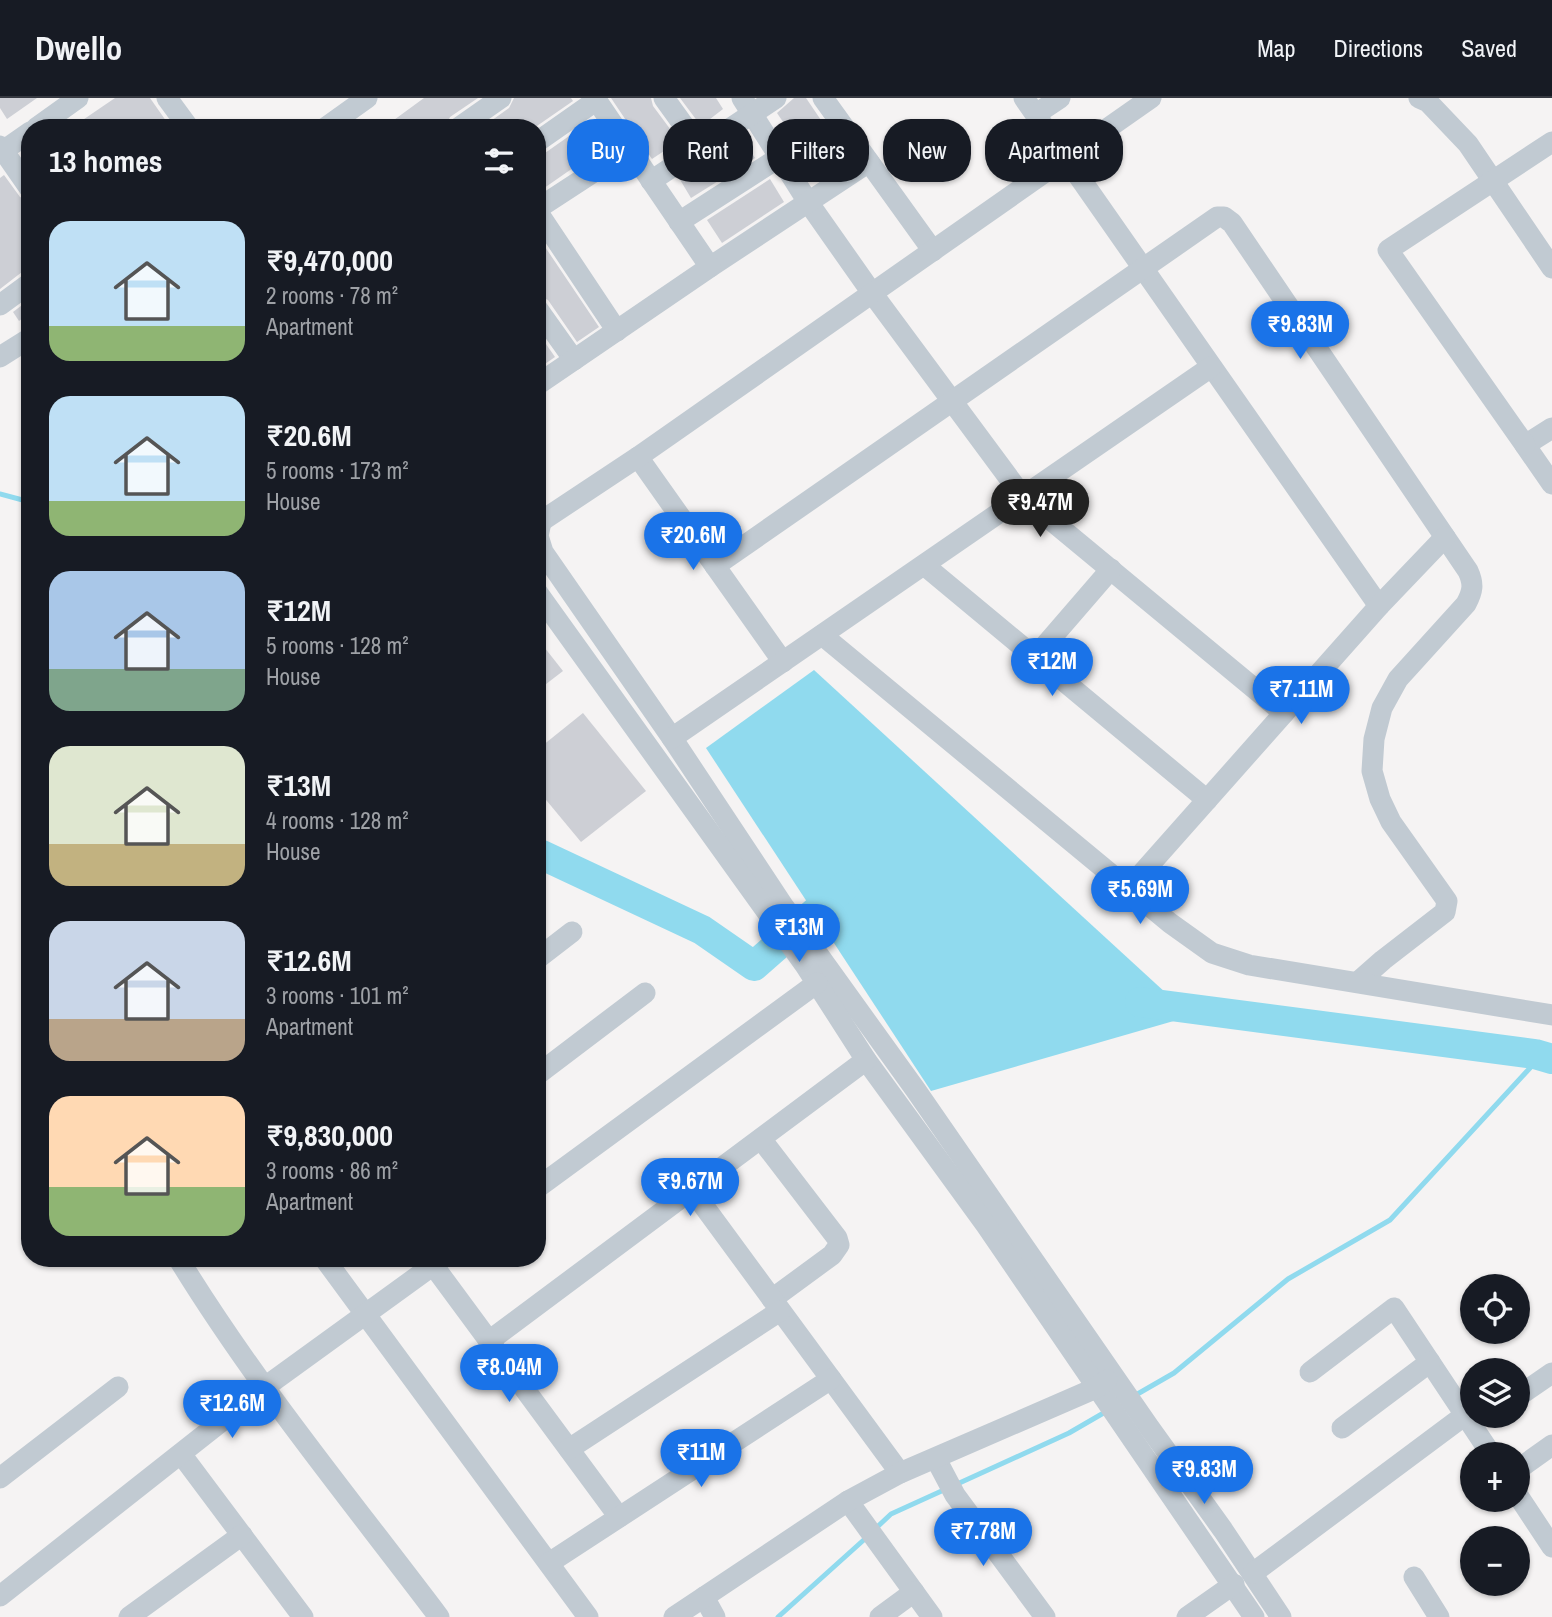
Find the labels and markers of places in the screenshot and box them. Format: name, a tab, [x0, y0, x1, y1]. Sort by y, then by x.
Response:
pin: ₹9.83M	[1243, 302, 1357, 361]
pin: ₹9.47M	[983, 480, 1097, 539]
pin: ₹20.6M	[636, 512, 750, 572]
pin: ₹12M	[1011, 638, 1093, 698]
pin: ₹7.11M	[1244, 666, 1358, 726]
pin: ₹5.69M	[1083, 866, 1197, 926]
pin: ₹13M	[758, 904, 840, 964]
pin: ₹9.67M	[633, 1158, 747, 1218]
pin: ₹8.04M	[452, 1344, 566, 1404]
pin: ₹12.6M	[175, 1380, 289, 1440]
pin: ₹11M	[660, 1430, 742, 1489]
pin: ₹9.83M	[1147, 1446, 1261, 1506]
pin: ₹7.78M	[926, 1508, 1040, 1568]

